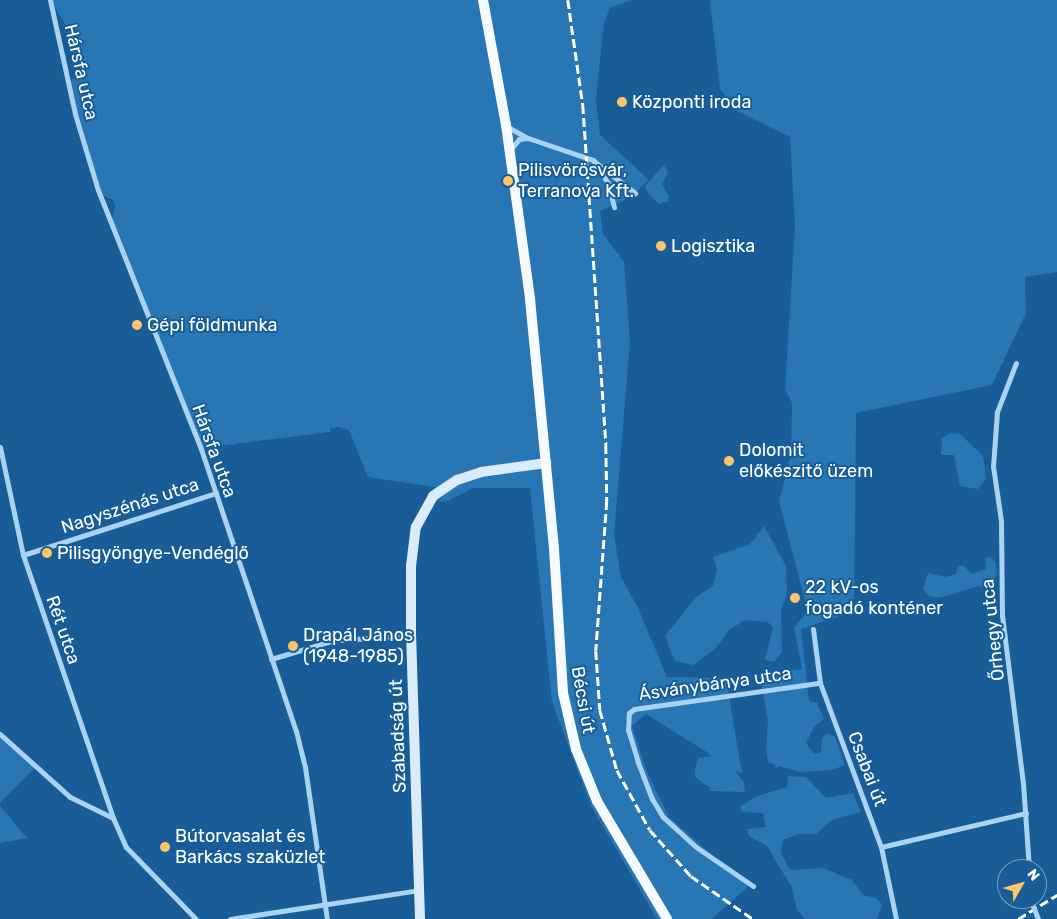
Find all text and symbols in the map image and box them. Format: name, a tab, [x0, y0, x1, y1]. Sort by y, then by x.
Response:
street label: Hársfa utca	[59, 22, 103, 122]
place label: Központi iroda	[632, 91, 751, 113]
marker: Központi iroda	[616, 96, 628, 108]
place label: Pilisvörösvár, Terranova Kft.	[518, 160, 634, 202]
marker: Pilisvörösvár, Terranova Kft.	[502, 175, 514, 187]
place label: Logisztika	[671, 235, 755, 257]
marker: Logisztika	[655, 240, 667, 252]
place label: Gépi földmunka	[147, 314, 278, 336]
marker: Gépi földmunka	[131, 319, 143, 331]
street label: Hársfa utca	[187, 401, 241, 501]
place label: Dolomit előkészitő üzem	[739, 440, 873, 482]
marker: Dolomit előkészitő üzem	[723, 455, 735, 467]
street label: Nagyszénás utca	[59, 474, 201, 538]
place label: Pilisgyöngye-Vendéglő	[57, 542, 249, 564]
marker: Pilisgyöngye-Vendéglő	[41, 547, 53, 559]
place label: 22 kV-os fogadó konténer	[805, 577, 943, 620]
street label: Őrhegy utca	[977, 578, 1009, 682]
marker: 22 kV-os fogadó konténer	[789, 592, 801, 604]
street label: Rét utca	[41, 593, 85, 667]
place label: Drapál János (1948-1985)	[303, 625, 413, 668]
marker: Drapál János (1948-1985)	[287, 640, 299, 652]
street label: Ásványbánya utca	[637, 663, 793, 705]
street label: Bécsi út	[566, 665, 600, 735]
street label: Szabadság út	[385, 679, 411, 793]
street label: Csabai út	[843, 729, 891, 809]
place label: Bútorvasalat és Barkács szaküzlet	[175, 826, 325, 869]
marker: Bútorvasalat és Barkács szaküzlet	[159, 841, 171, 853]
north arrow	[997, 859, 1047, 909]
text: N	[1024, 866, 1043, 884]

